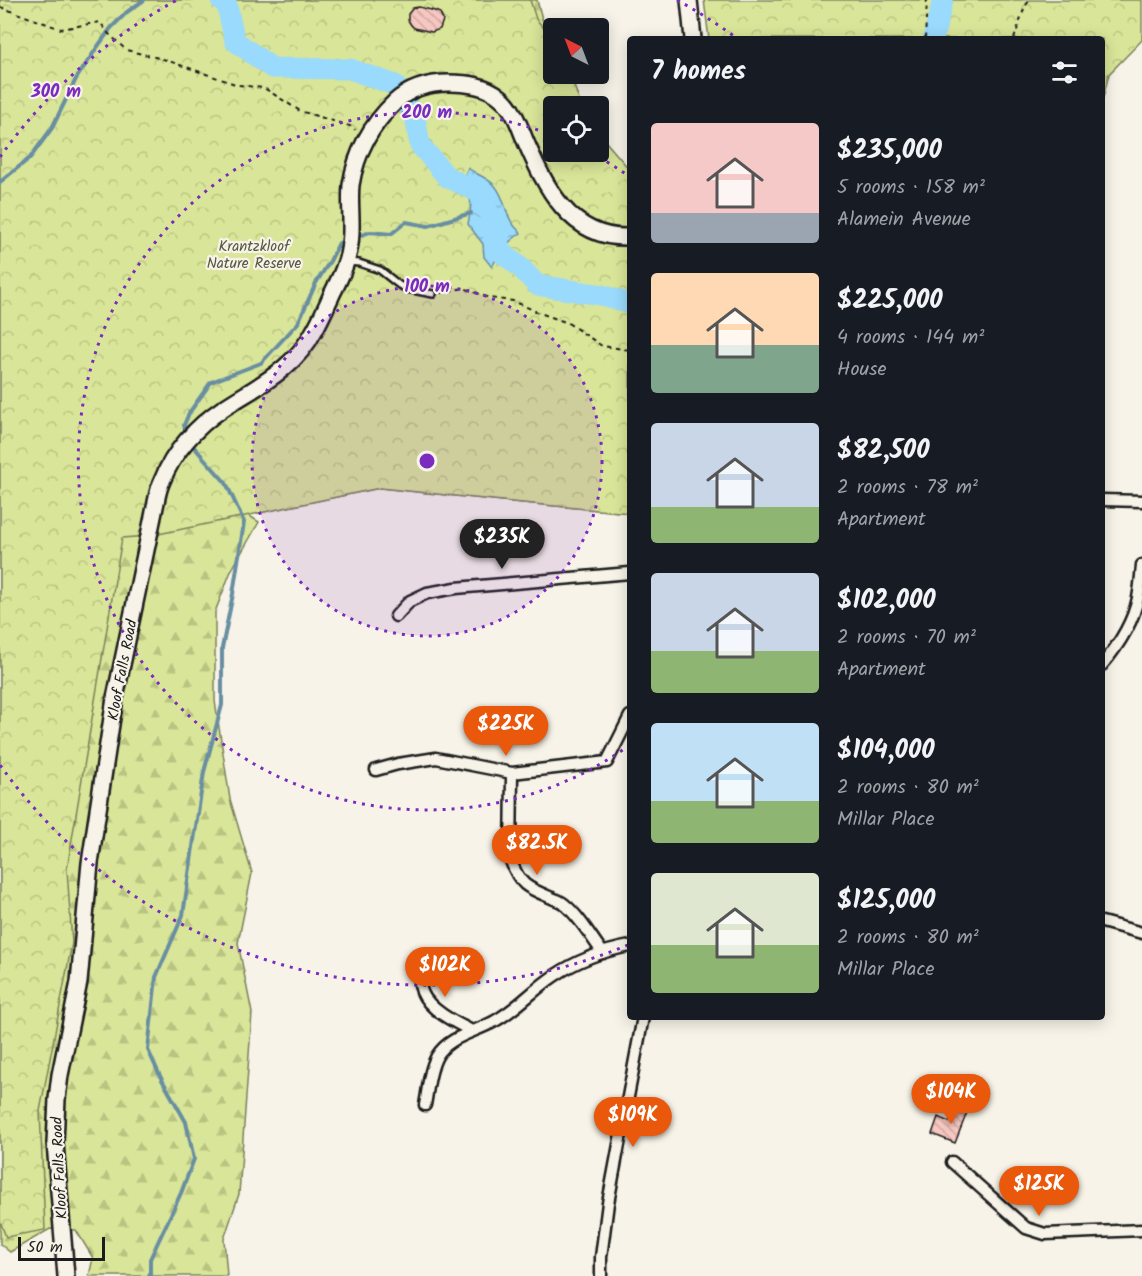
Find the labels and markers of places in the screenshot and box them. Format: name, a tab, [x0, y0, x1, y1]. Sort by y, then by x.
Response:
centre of rings	[417, 451, 437, 471]
pin: $235K	[460, 519, 544, 570]
pin: $225K	[464, 706, 548, 757]
pin: $82.5K	[488, 825, 586, 876]
pin: $102K	[403, 947, 487, 998]
pin: $104K	[909, 1074, 993, 1125]
pin: $109K	[591, 1097, 675, 1148]
pin: $125K	[997, 1166, 1081, 1217]

